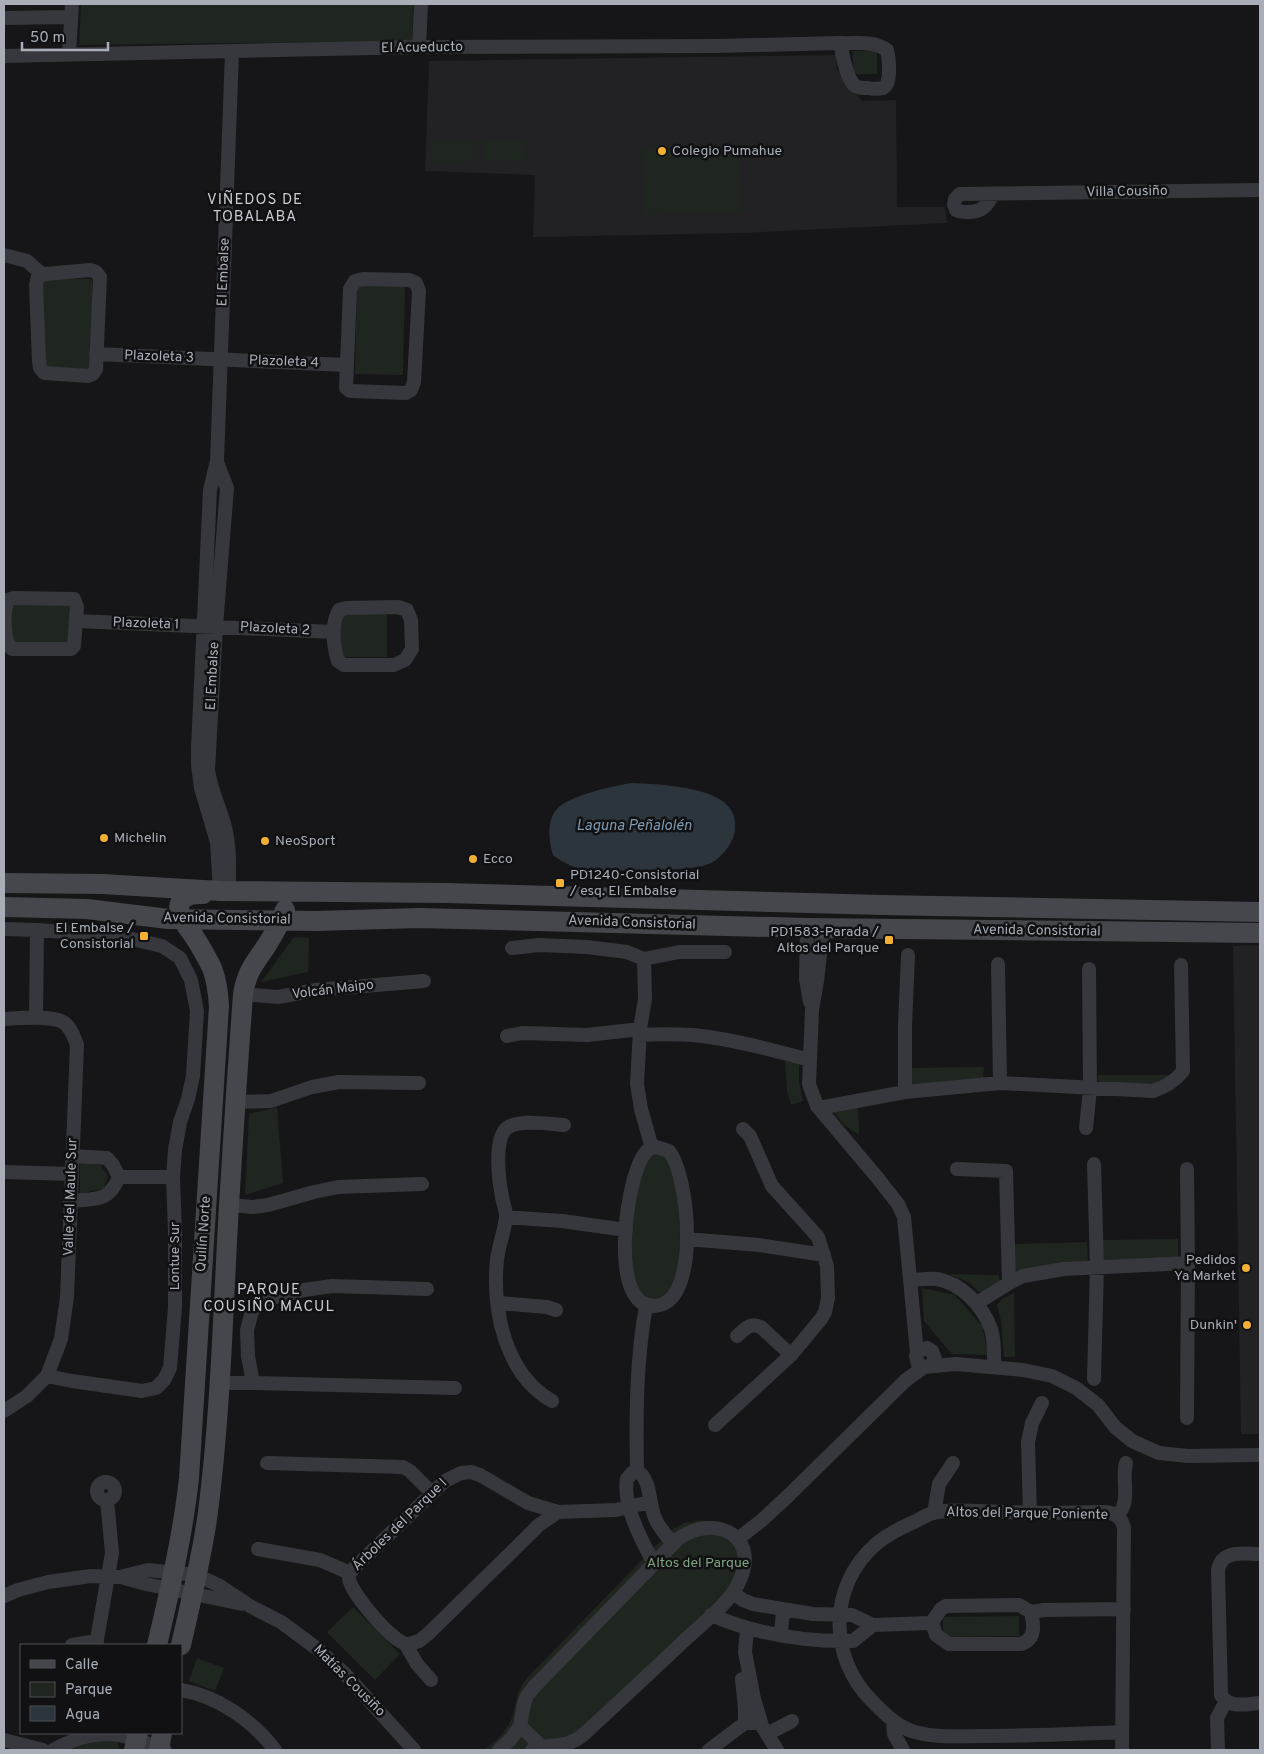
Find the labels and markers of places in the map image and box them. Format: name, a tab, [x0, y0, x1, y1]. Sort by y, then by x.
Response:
place label: Colegio Pumahue	[672, 143, 782, 160]
marker: Colegio Pumahue	[656, 145, 668, 157]
place label: Michelin	[114, 830, 167, 847]
marker: Michelin	[98, 832, 110, 844]
place label: NeoSport	[275, 833, 336, 850]
marker: NeoSport	[259, 835, 271, 847]
place label: Ecco	[483, 851, 513, 868]
marker: Ecco	[467, 853, 479, 865]
place label: PD1240-Consistorial / esq. El Embalse	[569, 867, 699, 900]
marker: PD1240-Consistorial / esq. El Embalse	[554, 877, 566, 889]
place label: El Embalse / Consistorial	[55, 920, 134, 953]
place label: PD1583-Parada / Altos del Parque	[770, 924, 879, 957]
marker: El Embalse / Consistorial	[138, 930, 150, 942]
marker: PD1583-Parada / Altos del Parque	[883, 934, 895, 946]
place label: Pedidos Ya Market	[1174, 1252, 1236, 1285]
marker: Pedidos Ya Market	[1240, 1262, 1252, 1274]
place label: Dunkin'	[1190, 1317, 1237, 1334]
marker: Dunkin'	[1241, 1319, 1253, 1331]

